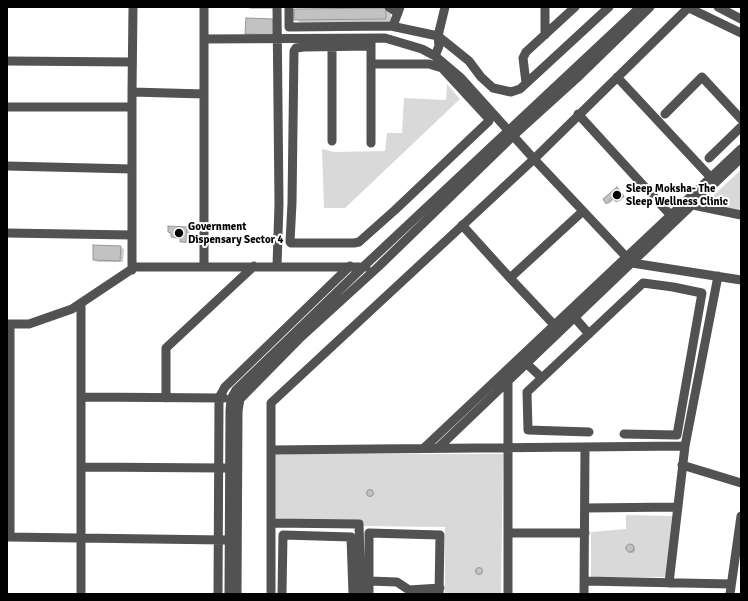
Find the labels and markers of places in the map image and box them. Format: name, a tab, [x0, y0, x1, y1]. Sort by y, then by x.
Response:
place label: Sleep Moksha- The Sleep Wellness Clinic	[626, 182, 728, 208]
marker: Sleep Moksha- The Sleep Wellness Clinic	[611, 189, 623, 201]
place label: Government Dispensary Sector 4	[188, 220, 283, 246]
marker: Government Dispensary Sector 4	[173, 227, 185, 239]

